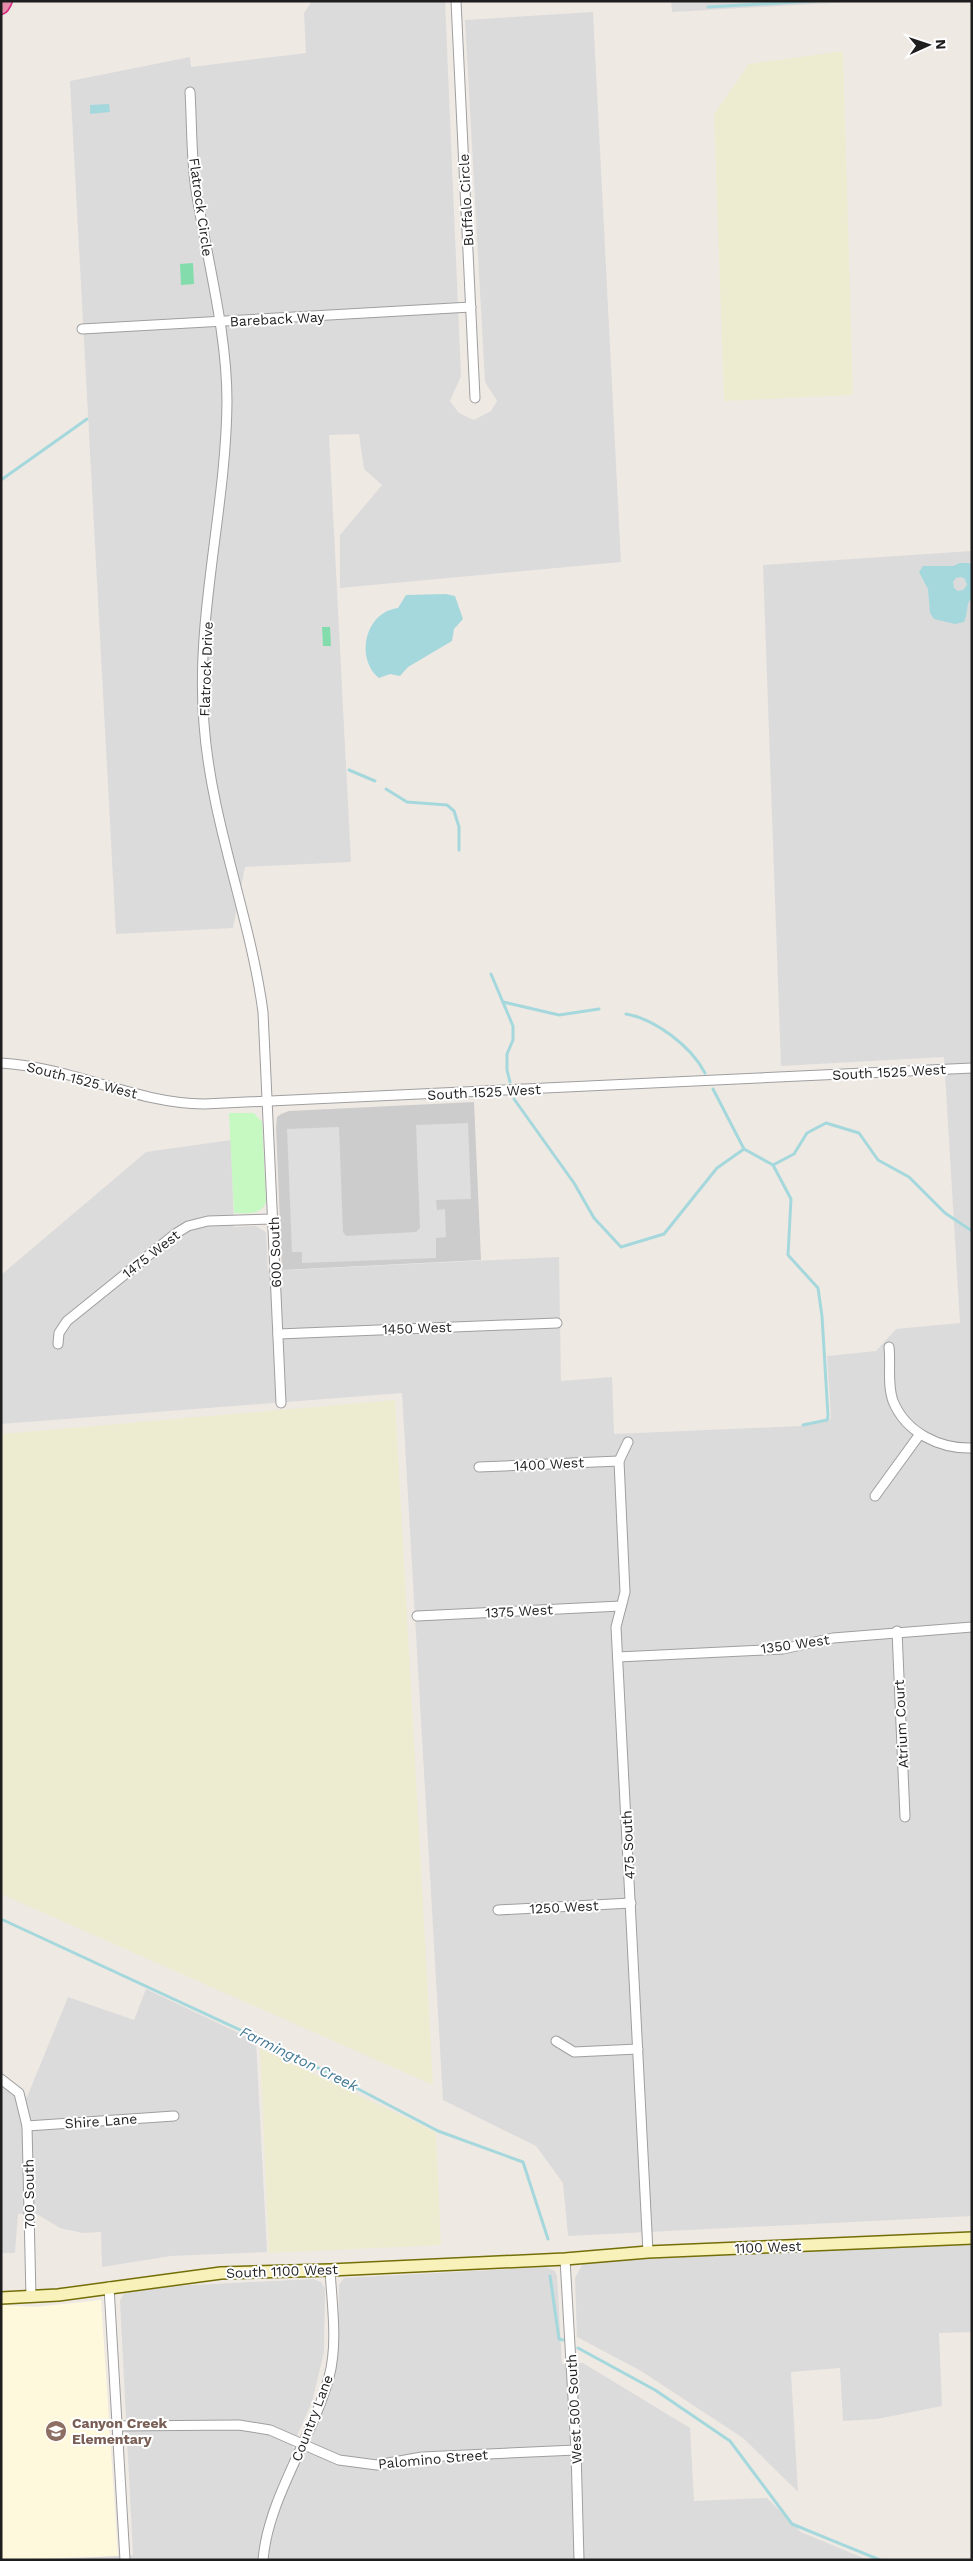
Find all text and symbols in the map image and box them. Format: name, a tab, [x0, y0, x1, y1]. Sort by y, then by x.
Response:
north arrow	[903, 20, 953, 70]
text: N	[933, 39, 949, 50]
street label: Buffalo Circle	[456, 153, 476, 247]
street label: Flatrock Circle	[186, 157, 216, 257]
street label: Bareback Way	[229, 308, 326, 329]
street label: Flatrock Drive	[196, 621, 216, 717]
street label: South 1525 West	[25, 1058, 139, 1102]
street label: South 1525 West	[832, 1061, 946, 1083]
street label: South 1525 West	[427, 1081, 541, 1103]
street label: 600 South	[266, 1216, 284, 1288]
street label: 1475 West	[119, 1227, 183, 1281]
street label: 1450 West	[382, 1319, 452, 1337]
street label: 1400 West	[514, 1454, 585, 1474]
street label: 1375 West	[485, 1601, 553, 1621]
street label: 1350 West	[760, 1631, 831, 1657]
street label: Atrium Court	[891, 1679, 911, 1769]
street label: 475 South	[618, 1810, 638, 1880]
street label: 1250 West	[529, 1897, 599, 1917]
water label: Farmington Creek	[237, 2023, 362, 2096]
street label: Shire Lane	[64, 2110, 138, 2132]
street label: 700 South	[20, 2159, 38, 2229]
street label: 1100 West	[734, 2238, 802, 2256]
street label: South 1100 West	[226, 2261, 338, 2281]
street label: West 500 South	[563, 2354, 585, 2464]
street label: Country Lane	[288, 2372, 336, 2464]
place label: Canyon Creek Elementary	[72, 2415, 168, 2447]
school or university icon: Canyon Creek Elementary	[44, 2419, 68, 2443]
street label: Palomino Street	[377, 2446, 489, 2472]

